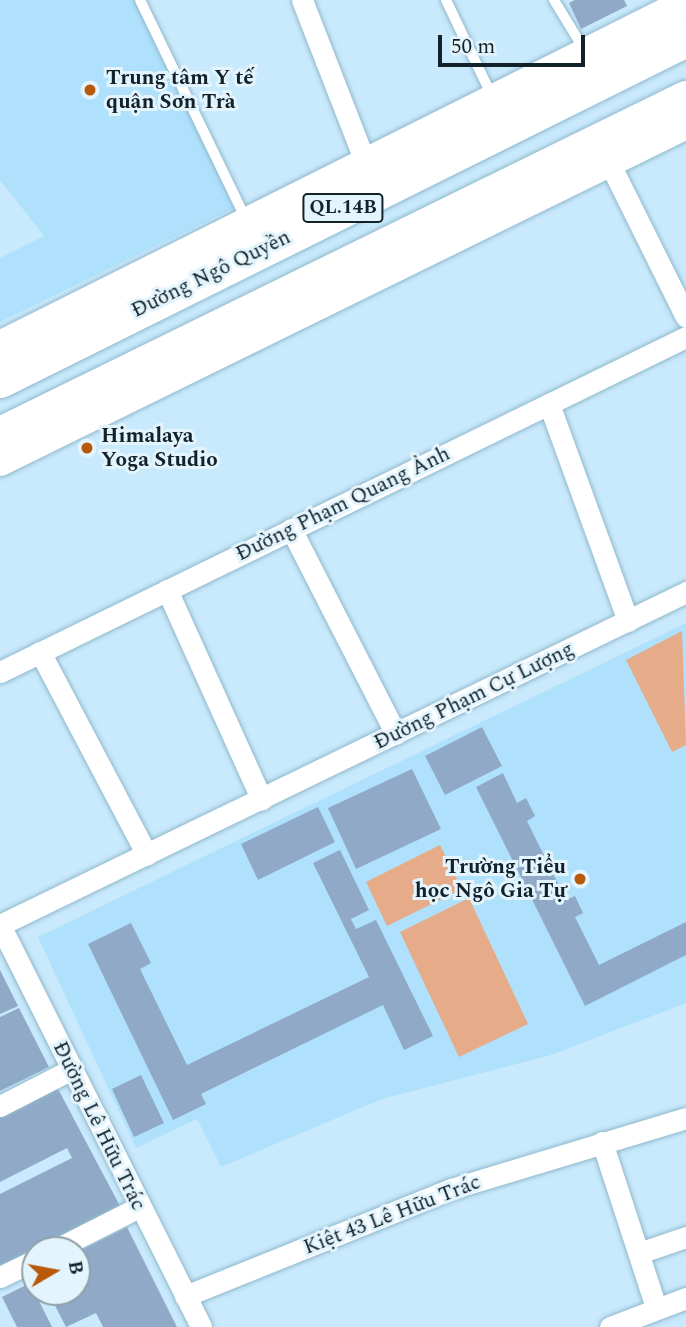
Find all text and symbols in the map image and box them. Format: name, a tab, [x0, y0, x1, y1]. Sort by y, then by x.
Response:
scale bar	[441, 21, 588, 65]
text: 50 m	[451, 31, 495, 63]
place label: Trung tâm Y tế quận Sơn Trà	[106, 65, 254, 115]
marker: Trung tâm Y tế quận Sơn Trà	[80, 80, 100, 100]
road number: QL.14B	[301, 192, 385, 224]
street label: Đường Ngô Quyền	[127, 225, 295, 323]
place label: Himalaya Yoga Studio	[101, 423, 218, 473]
marker: Himalaya Yoga Studio	[79, 440, 95, 456]
street label: Đường Phạm Quang Ảnh	[232, 441, 454, 567]
street label: Đường Phạm Cự Lượng	[370, 637, 578, 755]
place label: Trường Tiểu học Ngô Gia Tự	[415, 854, 566, 904]
marker: Trường Tiểu học Ngô Gia Tự	[572, 871, 588, 887]
street label: Đường Lê Hữu Trác	[47, 1037, 151, 1215]
street label: Kiệt 43 Lê Hữu Trác	[300, 1170, 484, 1260]
north arrow	[21, 1236, 91, 1306]
text: B	[60, 1258, 91, 1277]

